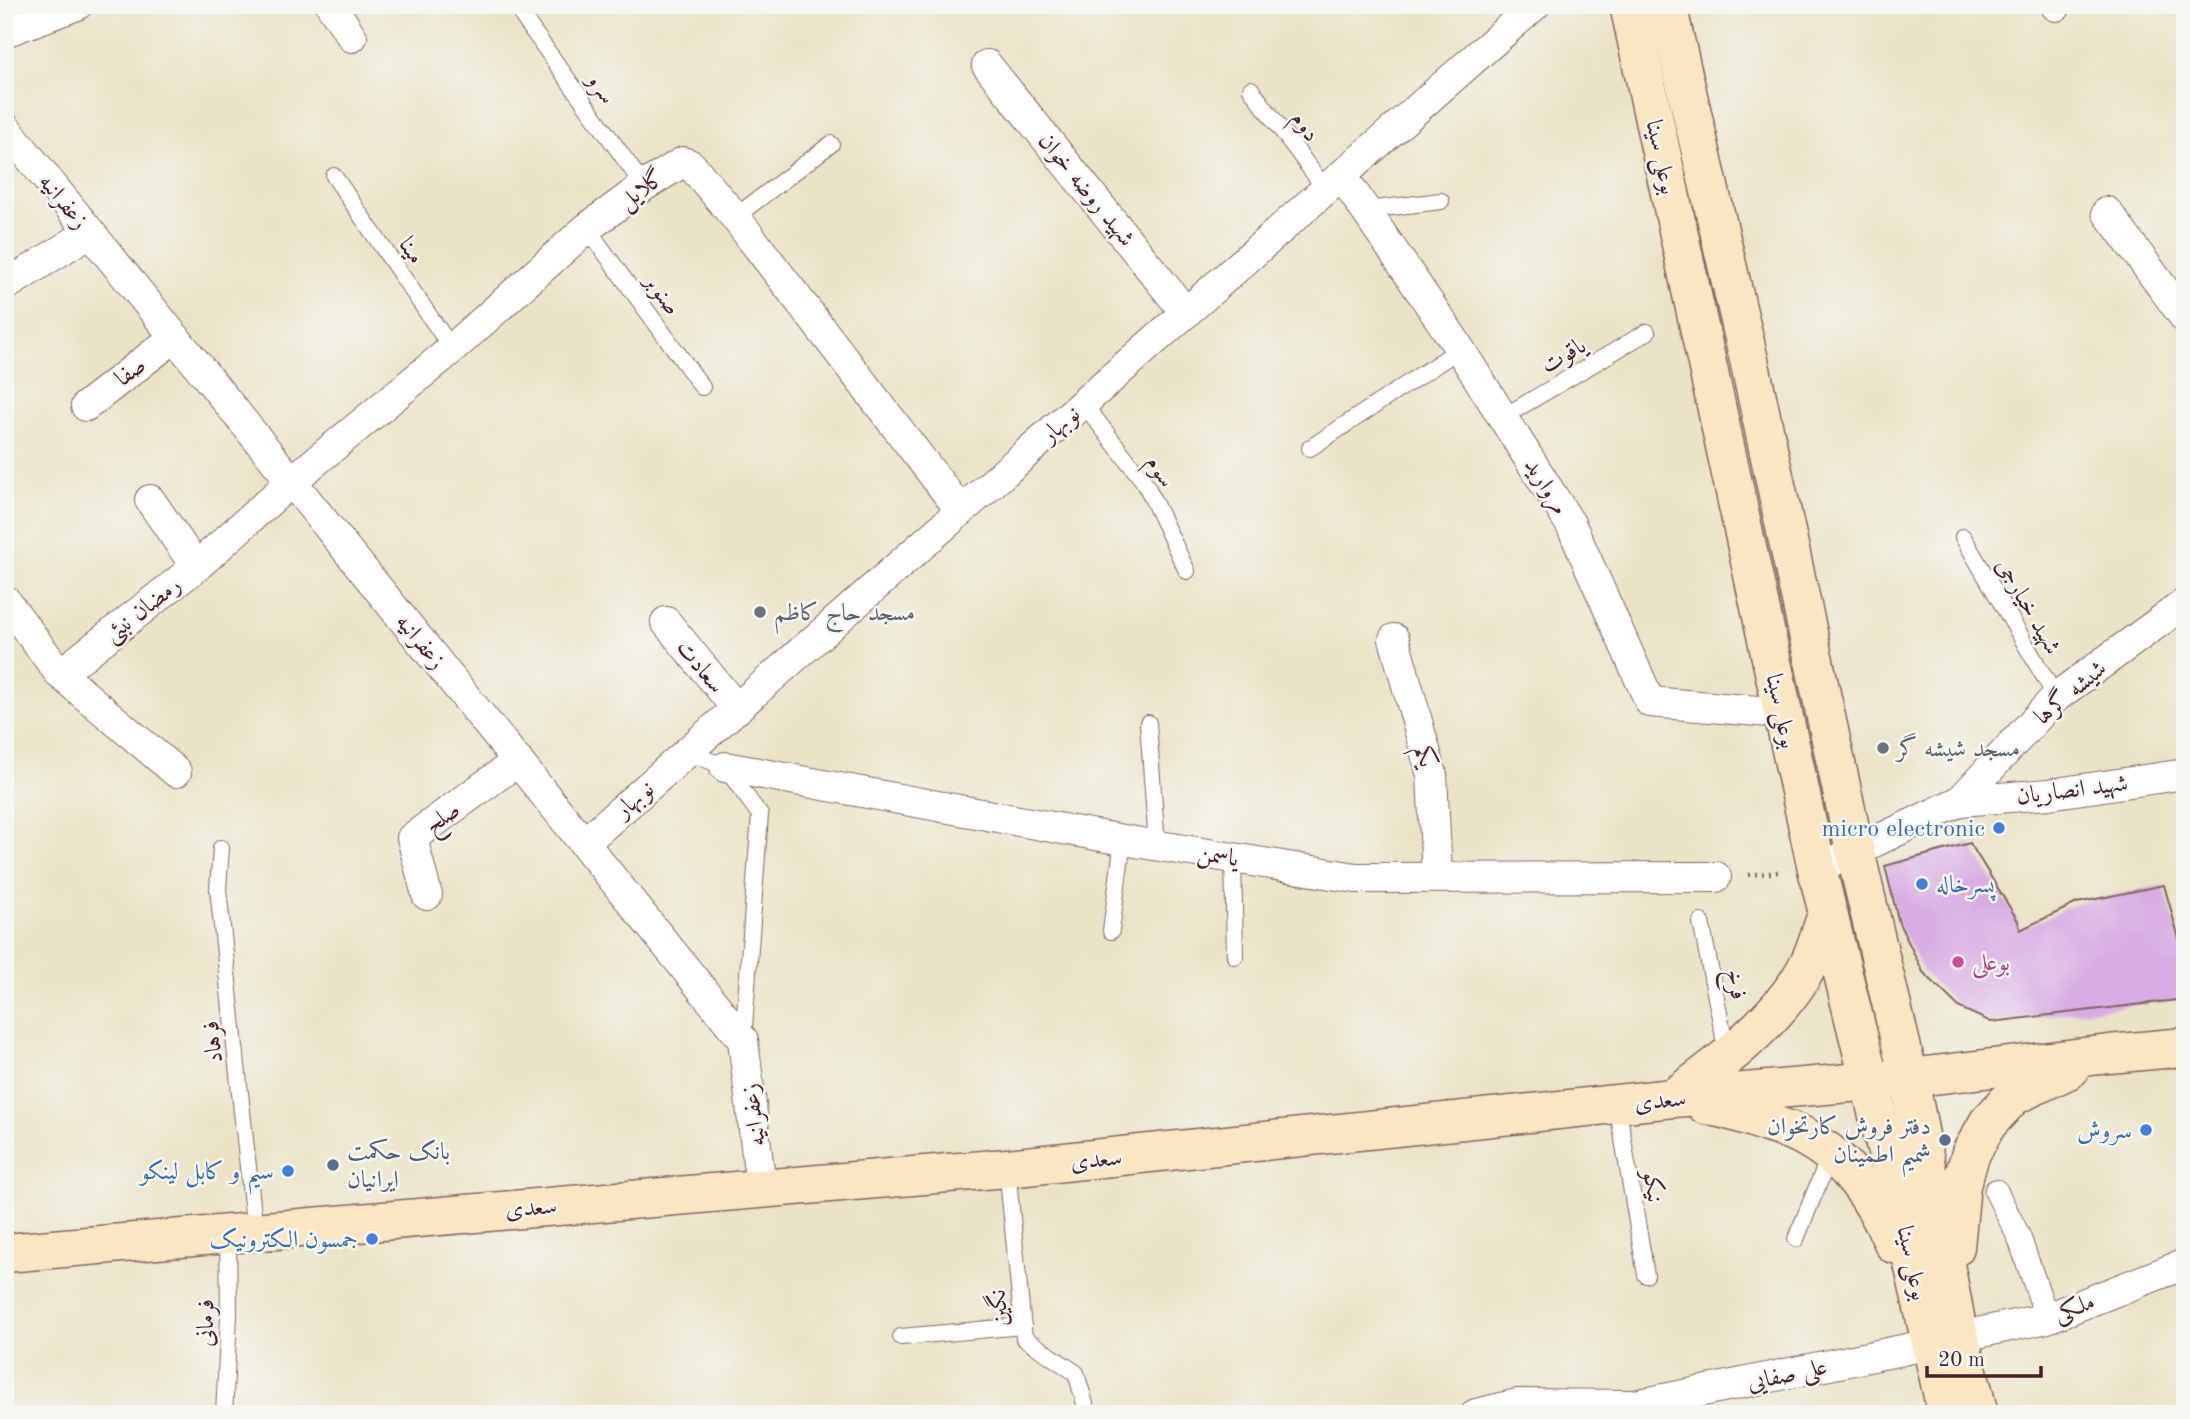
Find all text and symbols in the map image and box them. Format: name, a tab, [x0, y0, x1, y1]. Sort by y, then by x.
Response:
street label: سرو	[578, 67, 619, 110]
street label: دوم	[1280, 107, 1323, 151]
street label: بوعلی سینا	[1638, 118, 1680, 198]
street label: شهید روضه خوان	[1032, 129, 1138, 252]
street label: گلایل	[612, 162, 671, 217]
street label: زعفرانیه	[32, 170, 92, 235]
street label: مینا	[393, 233, 428, 269]
street label: صنوبر	[636, 268, 684, 321]
street label: یاقوت	[1537, 333, 1592, 380]
street label: صفا	[111, 353, 151, 392]
street label: نوبهار	[1036, 402, 1086, 451]
street label: سوم	[1135, 452, 1178, 496]
street label: مروارید	[1516, 455, 1572, 521]
street label: شهید خیارجی	[1989, 555, 2064, 659]
street label: رمضان نبئی	[101, 574, 188, 650]
place label: مسجد حاج کاظم	[774, 601, 915, 634]
marker: مسجد حاج کاظم	[752, 604, 768, 620]
street label: زعفرانیه	[389, 610, 449, 675]
street label: سعادت	[671, 636, 728, 698]
street label: شیشه گرها	[2027, 652, 2112, 731]
street label: بوعلی سینا	[1758, 672, 1800, 752]
place label: مسجد شیشه گر	[1894, 732, 2020, 763]
marker: مسجد شیشه گر	[1875, 740, 1891, 756]
street label: یکم	[1402, 742, 1442, 773]
street label: شهید انصاریان	[2015, 772, 2129, 811]
street label: نوبهار	[610, 777, 660, 826]
street label: صلح	[421, 798, 469, 845]
place label: micro electronic	[1821, 818, 1985, 842]
marker: micro electronic	[1991, 820, 2007, 836]
street label: یاسمن	[1195, 842, 1242, 874]
place label: پسرخاله	[1936, 874, 1996, 902]
marker: پسرخاله	[1914, 876, 1930, 892]
place label: بوعلی	[1972, 952, 2010, 979]
marker: بوعلی	[1950, 954, 1966, 970]
street label: فرخ	[1713, 967, 1750, 1003]
street label: فرهاد	[200, 1019, 229, 1064]
street label: زعفرانیه	[739, 1082, 772, 1148]
street label: سعدی	[1633, 1087, 1687, 1117]
place label: دفتر فروش کارتخوان شمیم اطمینان	[1767, 1115, 1931, 1178]
place label: سروش	[2077, 1120, 2132, 1146]
marker: سروش	[2138, 1122, 2154, 1138]
marker: دفتر فروش کارتخوان شمیم اطمینان	[1937, 1132, 1953, 1148]
place label: بانک حکمت ایرانیان	[347, 1138, 450, 1193]
street label: سعدی	[1069, 1146, 1123, 1176]
marker: بانک حکمت ایرانیان	[325, 1157, 341, 1173]
place label: سیم و کابل لینکو	[138, 1159, 274, 1195]
marker: سیم و کابل لینکو	[280, 1163, 296, 1179]
street label: نیکو	[1636, 1166, 1669, 1205]
street label: سعدی	[504, 1195, 558, 1223]
street label: بوعلی سینا	[1889, 1224, 1931, 1304]
place label: جمسون الکترونیک	[210, 1227, 358, 1254]
marker: جمسون الکترونیک	[364, 1231, 380, 1247]
street label: نگین	[981, 1288, 1014, 1328]
street label: ملکی	[2051, 1289, 2099, 1329]
street label: فرمانی	[195, 1299, 220, 1347]
scale bar	[1927, 1335, 2041, 1379]
text: 20 m	[1938, 1350, 1985, 1371]
street label: علی صفایی	[1745, 1356, 1830, 1399]

